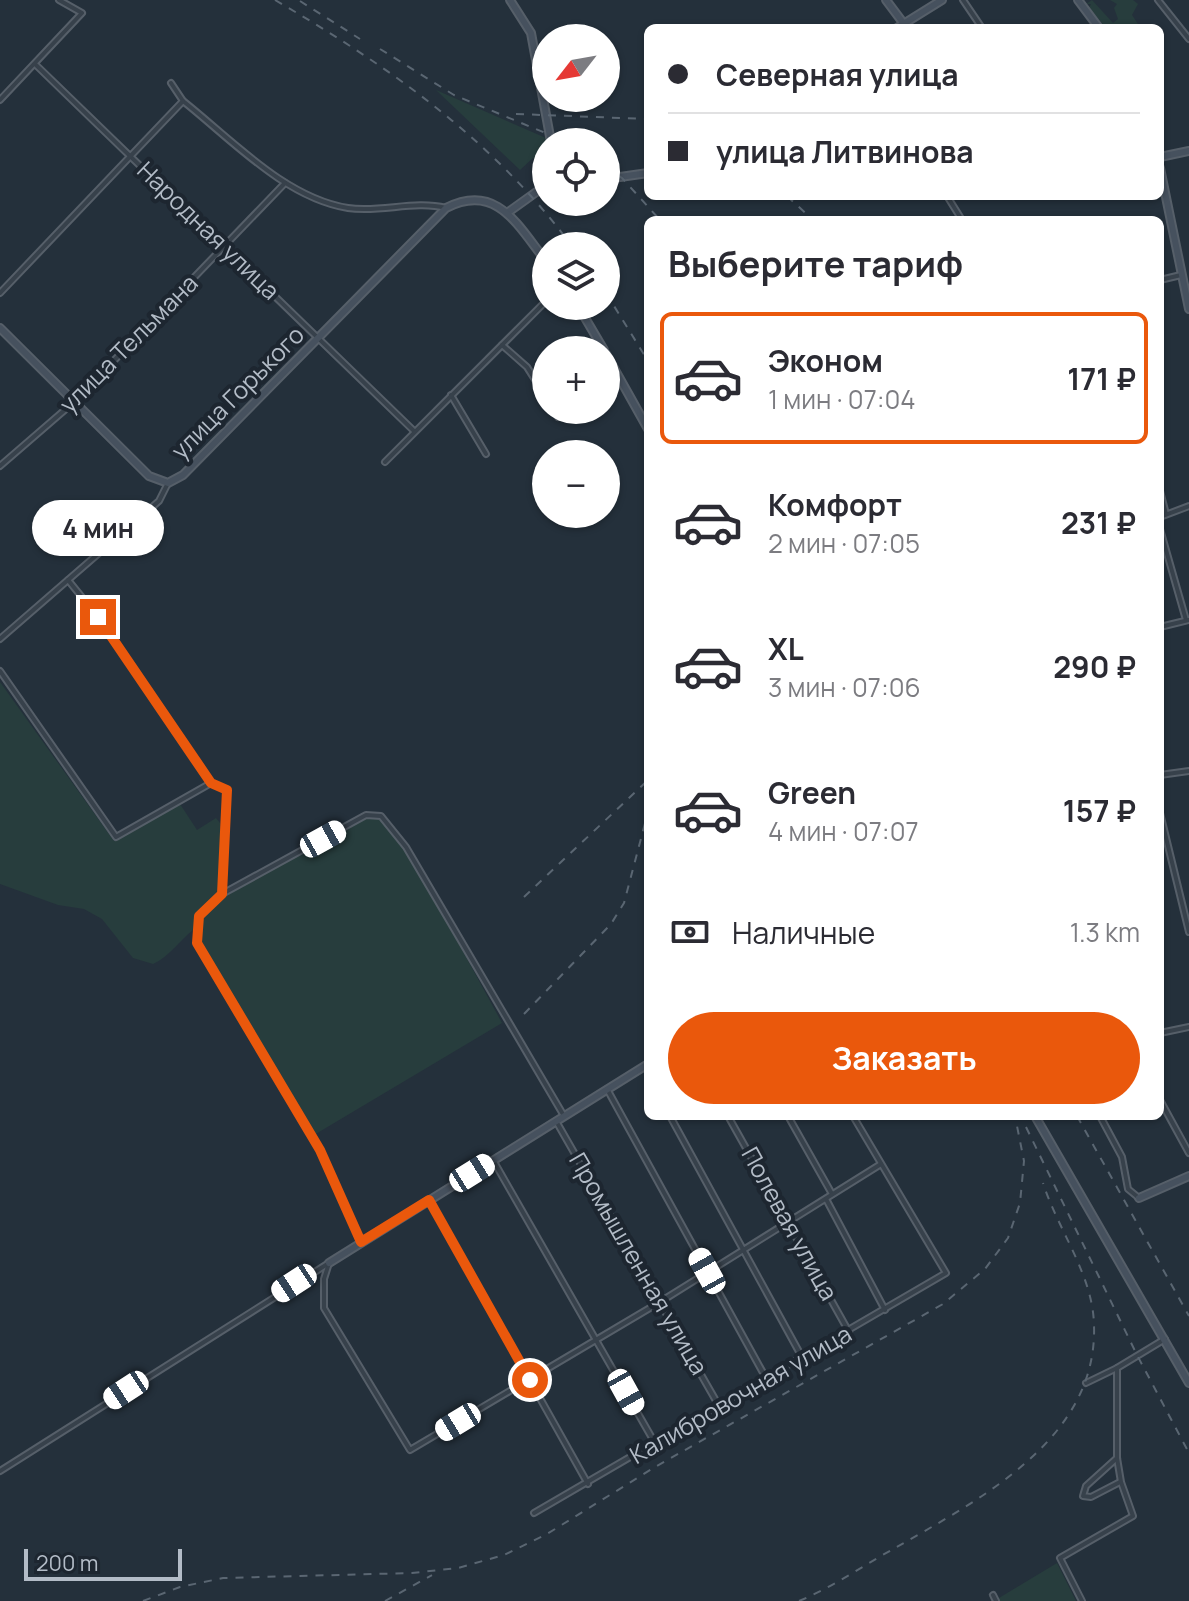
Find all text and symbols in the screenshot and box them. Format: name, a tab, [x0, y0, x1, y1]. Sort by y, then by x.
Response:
north arrow	[532, 24, 620, 112]
map controls	[532, 24, 620, 528]
text: Северная улица	[716, 54, 958, 95]
button: locate	[532, 128, 620, 216]
text: улица Литвинова	[716, 131, 974, 172]
street label: Народная улица	[131, 153, 287, 306]
button: layers	[532, 232, 620, 320]
text: Выберите тариф	[668, 239, 963, 288]
street label: улица Тельмана	[51, 266, 204, 419]
street label: улица Горького	[163, 318, 311, 466]
button: +	[532, 336, 620, 424]
text: Эконом	[768, 340, 883, 381]
icon: car	[672, 342, 744, 414]
text: 171 ₽	[1067, 358, 1136, 399]
text: 1 мин · 07:04	[768, 381, 916, 417]
button: −	[532, 440, 620, 528]
text: Комфорт	[768, 484, 902, 525]
icon: car	[672, 486, 744, 558]
callout: 4 мин	[32, 501, 164, 557]
text: 231 ₽	[1061, 502, 1136, 543]
text: 4 мин	[62, 510, 134, 546]
text: 2 мин · 07:05	[768, 525, 920, 561]
route end	[80, 599, 116, 635]
text: XL	[768, 628, 804, 669]
icon: car	[672, 630, 744, 702]
text: 290 ₽	[1053, 646, 1136, 687]
text: 3 мин · 07:06	[768, 669, 921, 705]
text: Green	[768, 772, 856, 813]
icon: car	[672, 774, 744, 846]
text: 157 ₽	[1063, 790, 1136, 831]
text: 4 мин · 07:07	[768, 813, 919, 849]
car	[296, 817, 350, 861]
icon: cash	[668, 910, 712, 954]
text: Наличные	[732, 912, 875, 953]
text: 1.3 km	[1070, 914, 1140, 950]
button: Заказать	[668, 1012, 1140, 1104]
street label: Полевая улица	[735, 1141, 846, 1306]
street label: Промышленная улица	[562, 1146, 716, 1380]
car	[445, 1150, 499, 1196]
car	[685, 1244, 729, 1298]
car	[267, 1260, 321, 1306]
street label: Калибровочная улица	[623, 1317, 857, 1471]
route start	[512, 1362, 548, 1398]
car	[604, 1365, 648, 1419]
car	[99, 1367, 153, 1413]
car	[431, 1399, 485, 1445]
scale bar	[24, 1545, 182, 1581]
text: 200 m	[36, 1548, 98, 1578]

